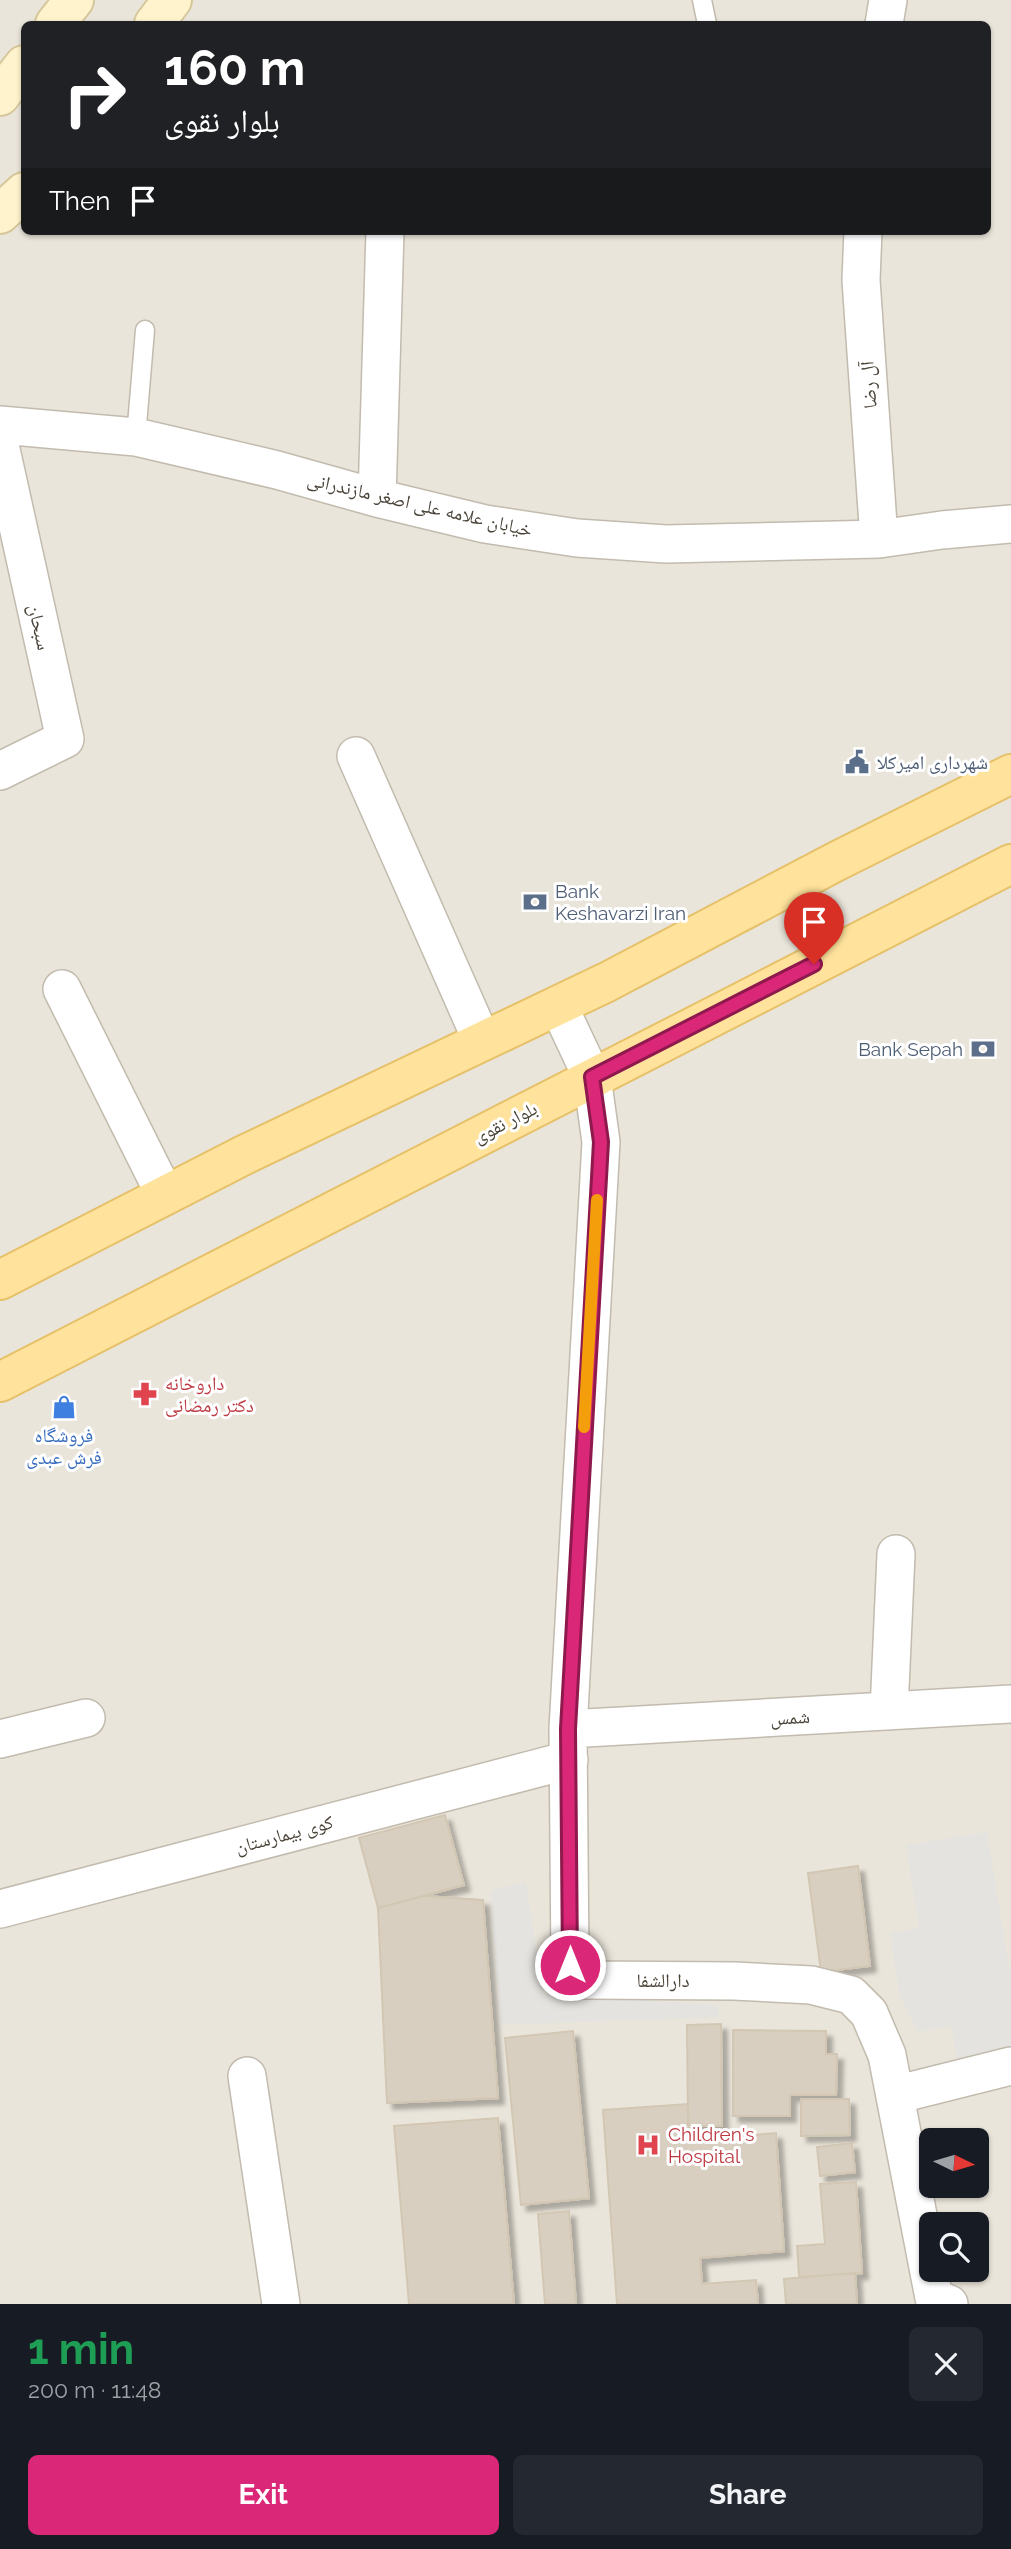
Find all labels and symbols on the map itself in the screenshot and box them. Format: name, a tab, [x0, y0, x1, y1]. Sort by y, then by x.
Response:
street label: آل رضا	[855, 359, 882, 410]
street label: خیابان علامه علی اصغر مازندرانی	[305, 467, 535, 542]
street label: سبحان	[23, 602, 56, 652]
public building icon: شهرداری امیرکلا	[843, 748, 871, 776]
place label: شهرداری امیرکلا	[877, 751, 988, 774]
place label: Bank Keshavarzi Iran	[555, 880, 686, 924]
bank icon: Bank Keshavarzi Iran	[521, 888, 549, 916]
pin	[784, 892, 844, 964]
bank icon: Bank Sepah	[969, 1035, 997, 1063]
place label: Bank Sepah	[858, 1038, 963, 1060]
street label: بلوار نقوی	[469, 1097, 541, 1148]
place label: داروخانه دکتر رمضانی	[165, 1372, 254, 1417]
pharmacy icon: داروخانه دکتر رمضانی	[131, 1380, 159, 1408]
shop icon: فروشگاه فرش عبدی	[50, 1393, 78, 1421]
place label: فروشگاه فرش عبدی	[26, 1424, 102, 1469]
street label: شمس	[770, 1705, 810, 1730]
street label: کوی بیمارستان	[233, 1810, 336, 1859]
position arrow	[533, 1928, 607, 2002]
street label: دارالشفا	[636, 1969, 690, 1992]
place label: Children's Hospital	[668, 2123, 754, 2167]
north arrow	[919, 2128, 989, 2198]
hospital icon: Children's Hospital	[634, 2131, 662, 2159]

